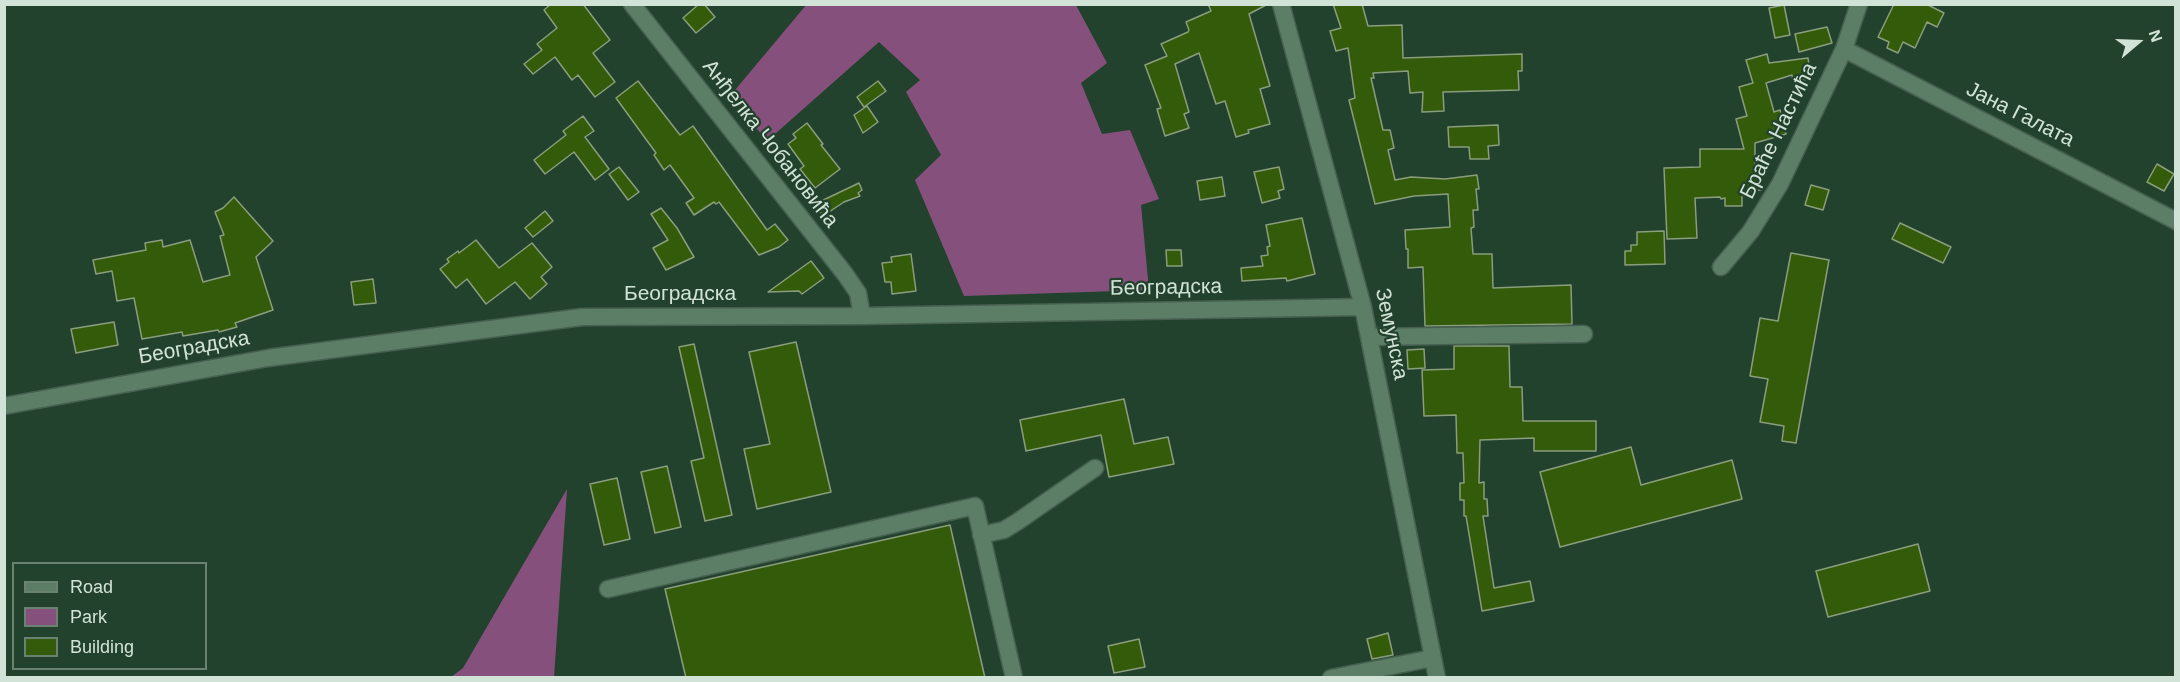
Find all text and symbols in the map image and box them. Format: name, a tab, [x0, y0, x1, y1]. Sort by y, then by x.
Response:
north arrow	[2108, 12, 2168, 72]
text: N	[2146, 28, 2165, 44]
street label: Анђелка Чобановића	[697, 55, 843, 233]
street label: Браће Настића	[1735, 59, 1823, 203]
street label: Јана Галата	[1962, 77, 2078, 153]
street label: Београдска	[1110, 274, 1222, 302]
street label: Београдска	[624, 281, 736, 307]
street label: Земунска	[1369, 286, 1413, 382]
street label: Београдска	[137, 326, 251, 370]
legend	[12, 562, 207, 670]
text: Road	[70, 577, 113, 597]
text: Park	[70, 607, 107, 627]
text: Building	[70, 637, 134, 657]

